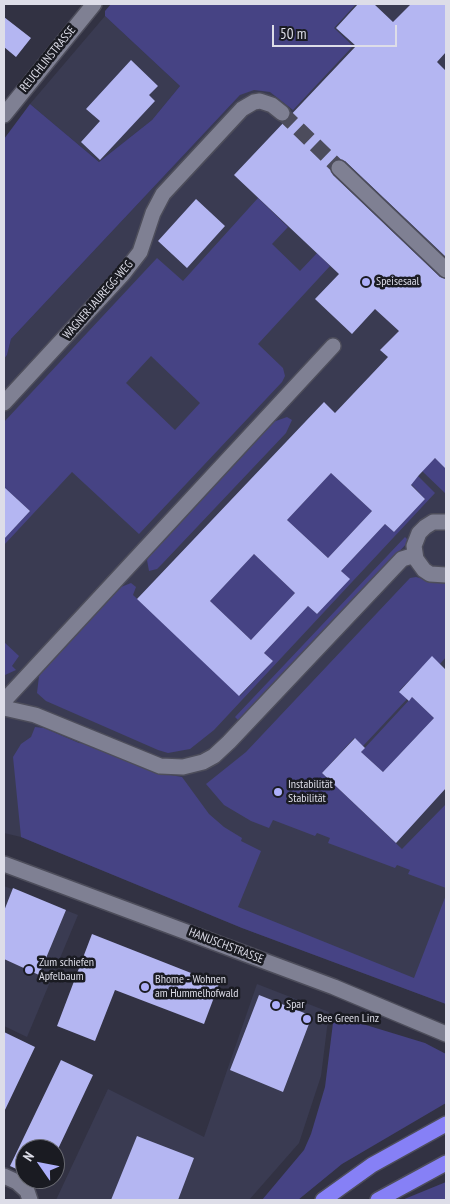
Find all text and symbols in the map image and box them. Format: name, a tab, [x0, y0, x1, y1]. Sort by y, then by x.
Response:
scale bar	[275, 15, 400, 47]
street label: REUCHLINSTRASSE	[17, 23, 79, 95]
text: 50 m	[280, 24, 306, 43]
street label: WAGNER-JAUREGG-WEG	[60, 258, 136, 342]
place label: Speisesaal	[376, 275, 419, 289]
marker: Speisesaal	[360, 276, 372, 288]
place label: Instabilität Stabilität	[288, 778, 333, 806]
marker: Instabilität Stabilität	[272, 786, 284, 798]
street label: HANUSCHSTRASSE	[187, 925, 265, 967]
place label: Zum schiefen Apfelbaum	[39, 956, 94, 984]
marker: Zum schiefen Apfelbaum	[23, 964, 35, 976]
place label: Bhome - Wohnen am Hummelhofwald	[155, 973, 238, 1001]
marker: Bhome - Wohnen am Hummelhofwald	[139, 981, 151, 993]
place label: Spar	[286, 998, 304, 1012]
marker: Spar	[270, 999, 282, 1011]
place label: Bee Green Linz	[317, 1012, 379, 1026]
marker: Bee Green Linz	[301, 1013, 313, 1025]
north arrow	[15, 1139, 65, 1189]
text: N	[19, 1148, 38, 1164]

